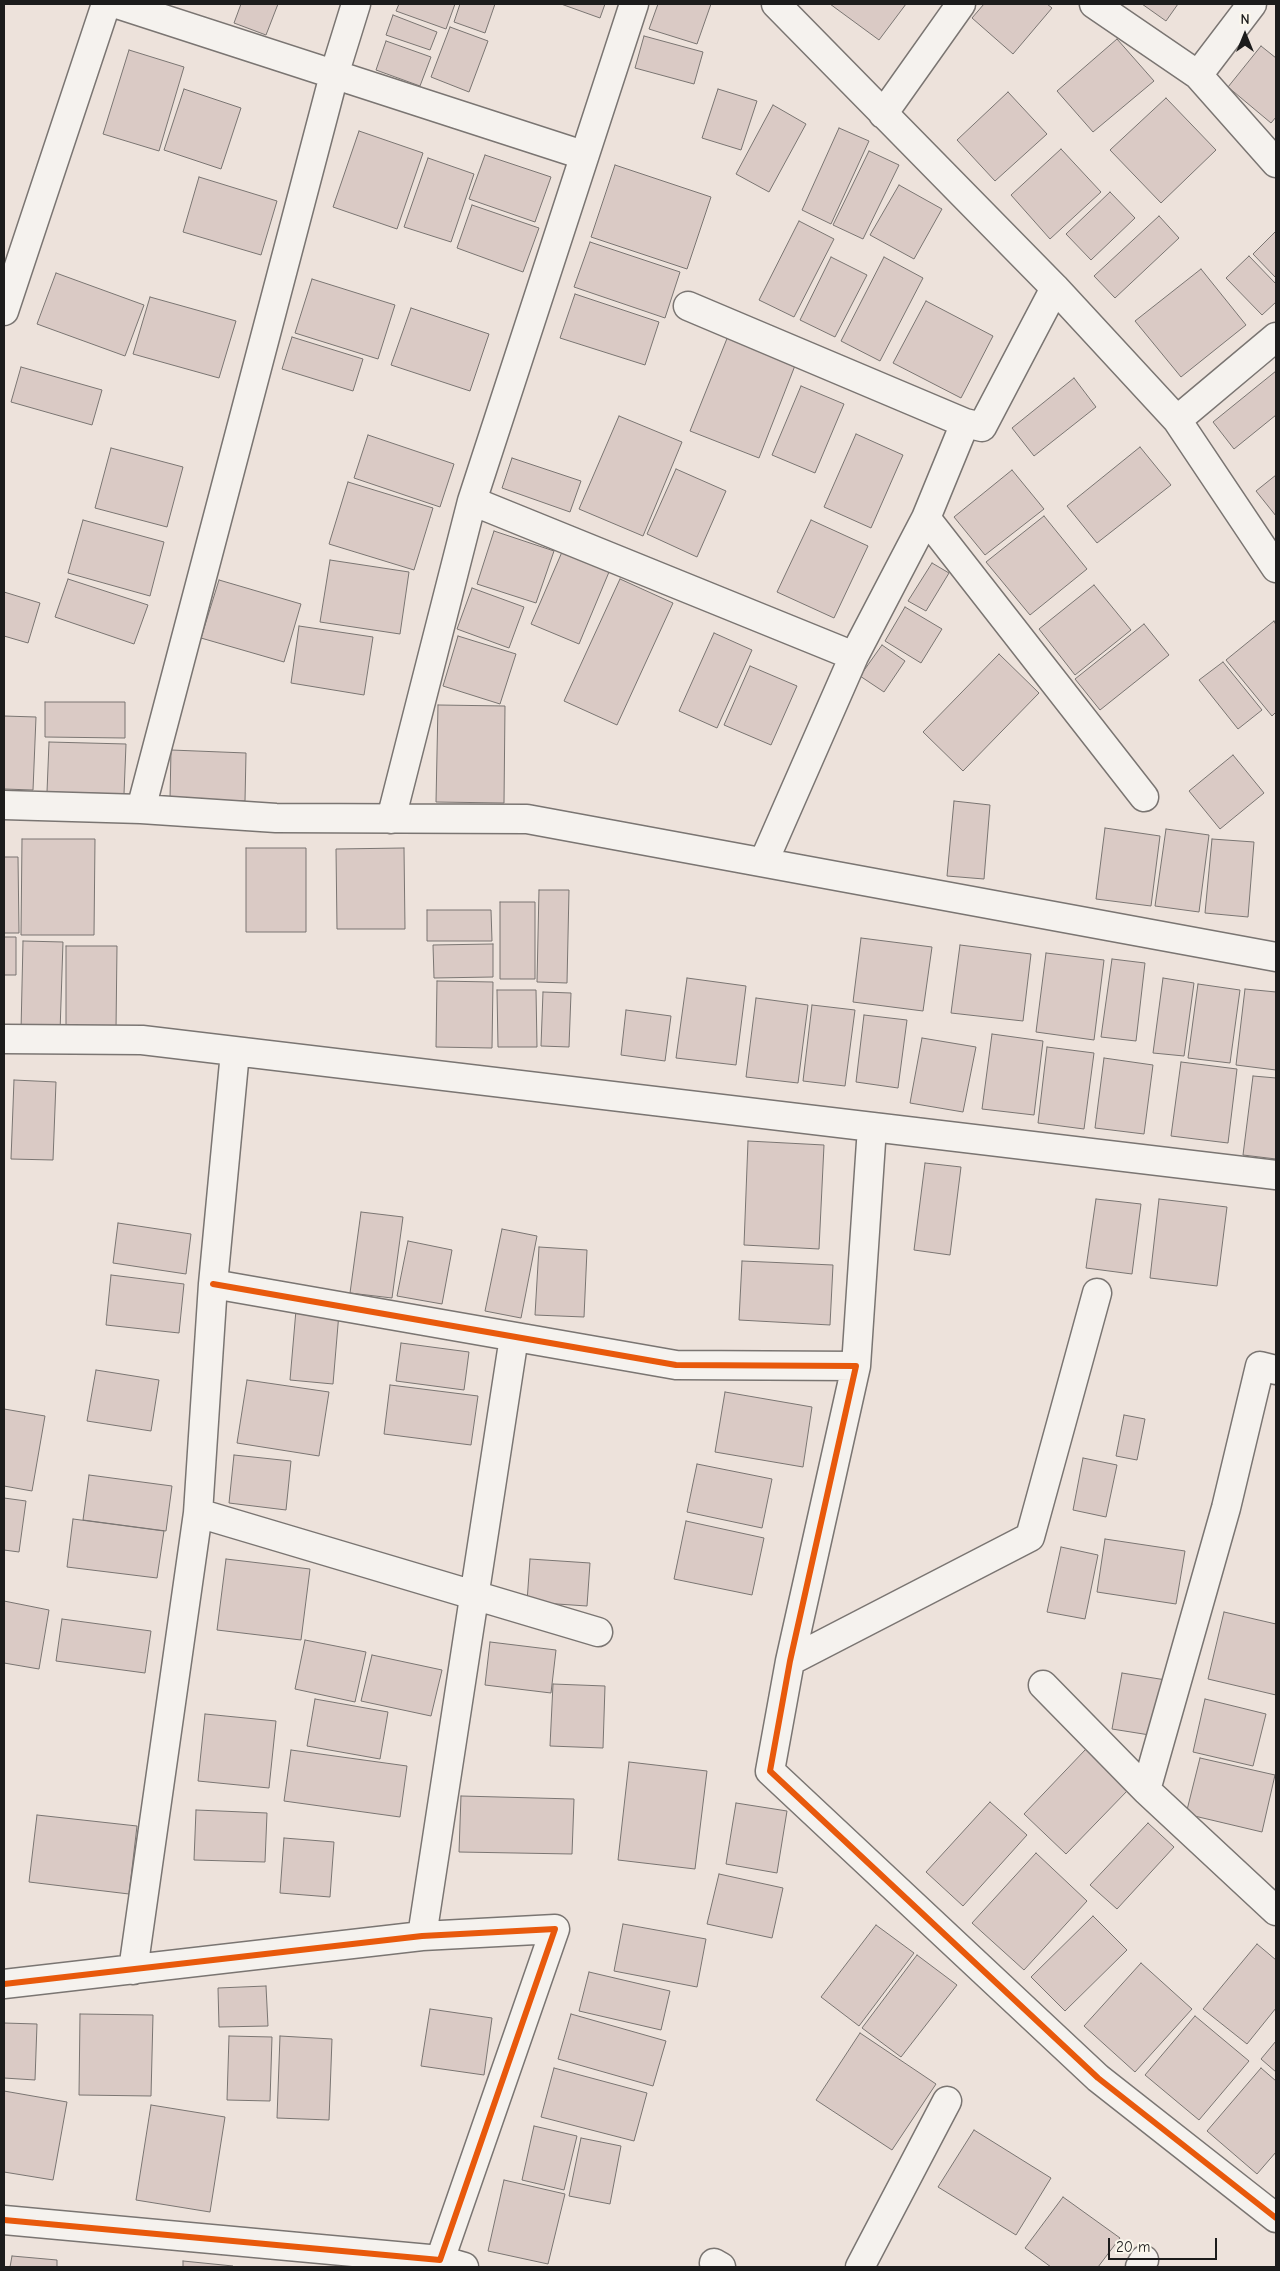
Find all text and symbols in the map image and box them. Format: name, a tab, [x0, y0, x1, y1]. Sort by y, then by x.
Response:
north arrow	[1220, 10, 1270, 60]
text: N	[1240, 11, 1250, 28]
scale bar	[1110, 2228, 1219, 2260]
text: 20 m	[1116, 2238, 1150, 2256]

